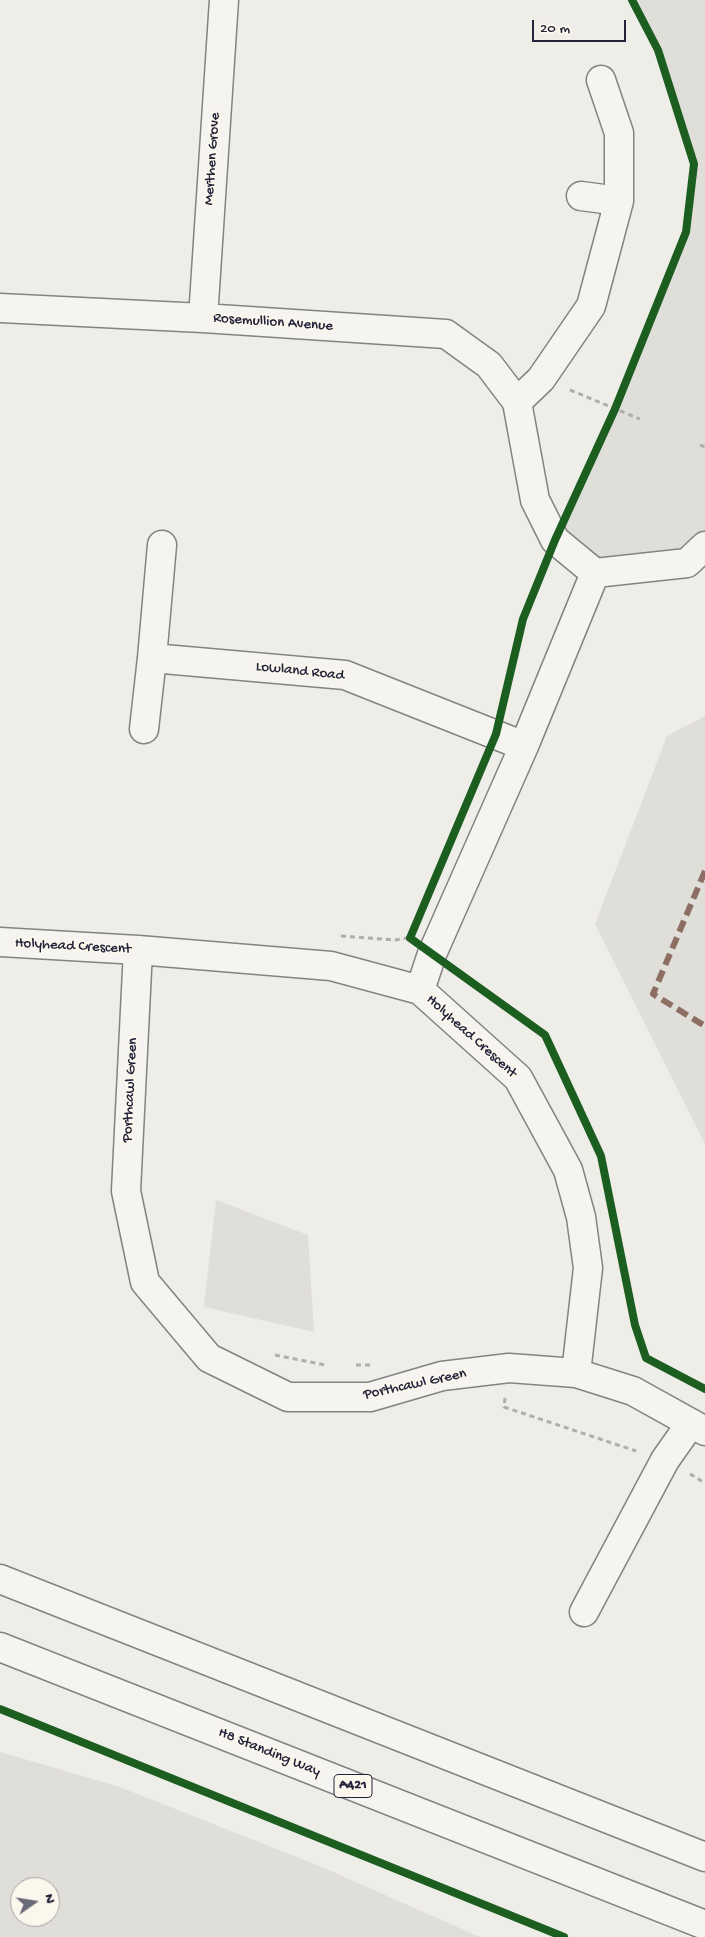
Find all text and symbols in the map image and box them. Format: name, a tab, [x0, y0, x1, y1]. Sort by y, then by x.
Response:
scale bar	[535, 10, 629, 42]
text: 20 m	[540, 20, 570, 38]
street label: Merthen Grove	[201, 112, 225, 206]
street label: Rosemullion Avenue	[213, 310, 333, 336]
street label: Lowland Road	[255, 658, 345, 686]
street label: Holyhead Crescent	[14, 935, 132, 959]
street label: Holyhead Crescent	[422, 991, 520, 1083]
street label: Porthcawl Green	[119, 1037, 143, 1143]
street label: Porthcawl Green	[362, 1365, 468, 1405]
street label: H8 Standing Way	[215, 1724, 323, 1782]
road number: A421	[334, 1774, 372, 1798]
north arrow	[10, 1877, 60, 1927]
text: N	[40, 1892, 58, 1905]

